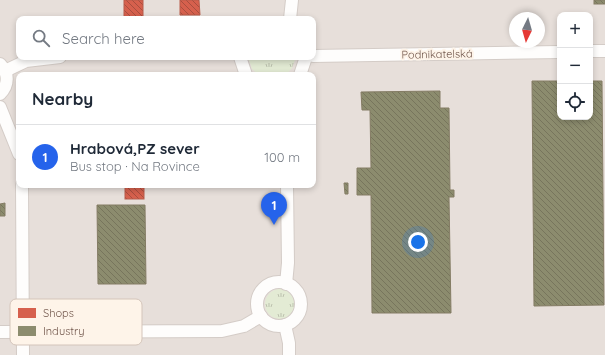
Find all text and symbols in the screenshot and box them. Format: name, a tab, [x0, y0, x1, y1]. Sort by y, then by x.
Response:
north arrow	[509, 12, 545, 48]
map controls	[557, 12, 593, 120]
button: +	[557, 12, 593, 48]
search box	[16, 16, 316, 60]
icon: search	[30, 27, 52, 49]
text: Search here	[62, 29, 145, 48]
street label: Podnikatelská	[401, 46, 473, 62]
button: −	[557, 48, 593, 84]
button: locate	[557, 84, 593, 120]
text: Nearby	[32, 88, 93, 109]
text: Hrabová,PZ sever	[70, 139, 200, 158]
text: 1	[42, 149, 48, 165]
text: 100 m	[264, 149, 300, 165]
text: Bus stop · Na Rovince	[70, 158, 200, 174]
pin: 1	[261, 192, 287, 225]
your location	[408, 232, 428, 252]
legend	[10, 299, 142, 345]
text: Shops	[43, 306, 74, 320]
text: Industry	[43, 324, 85, 338]

